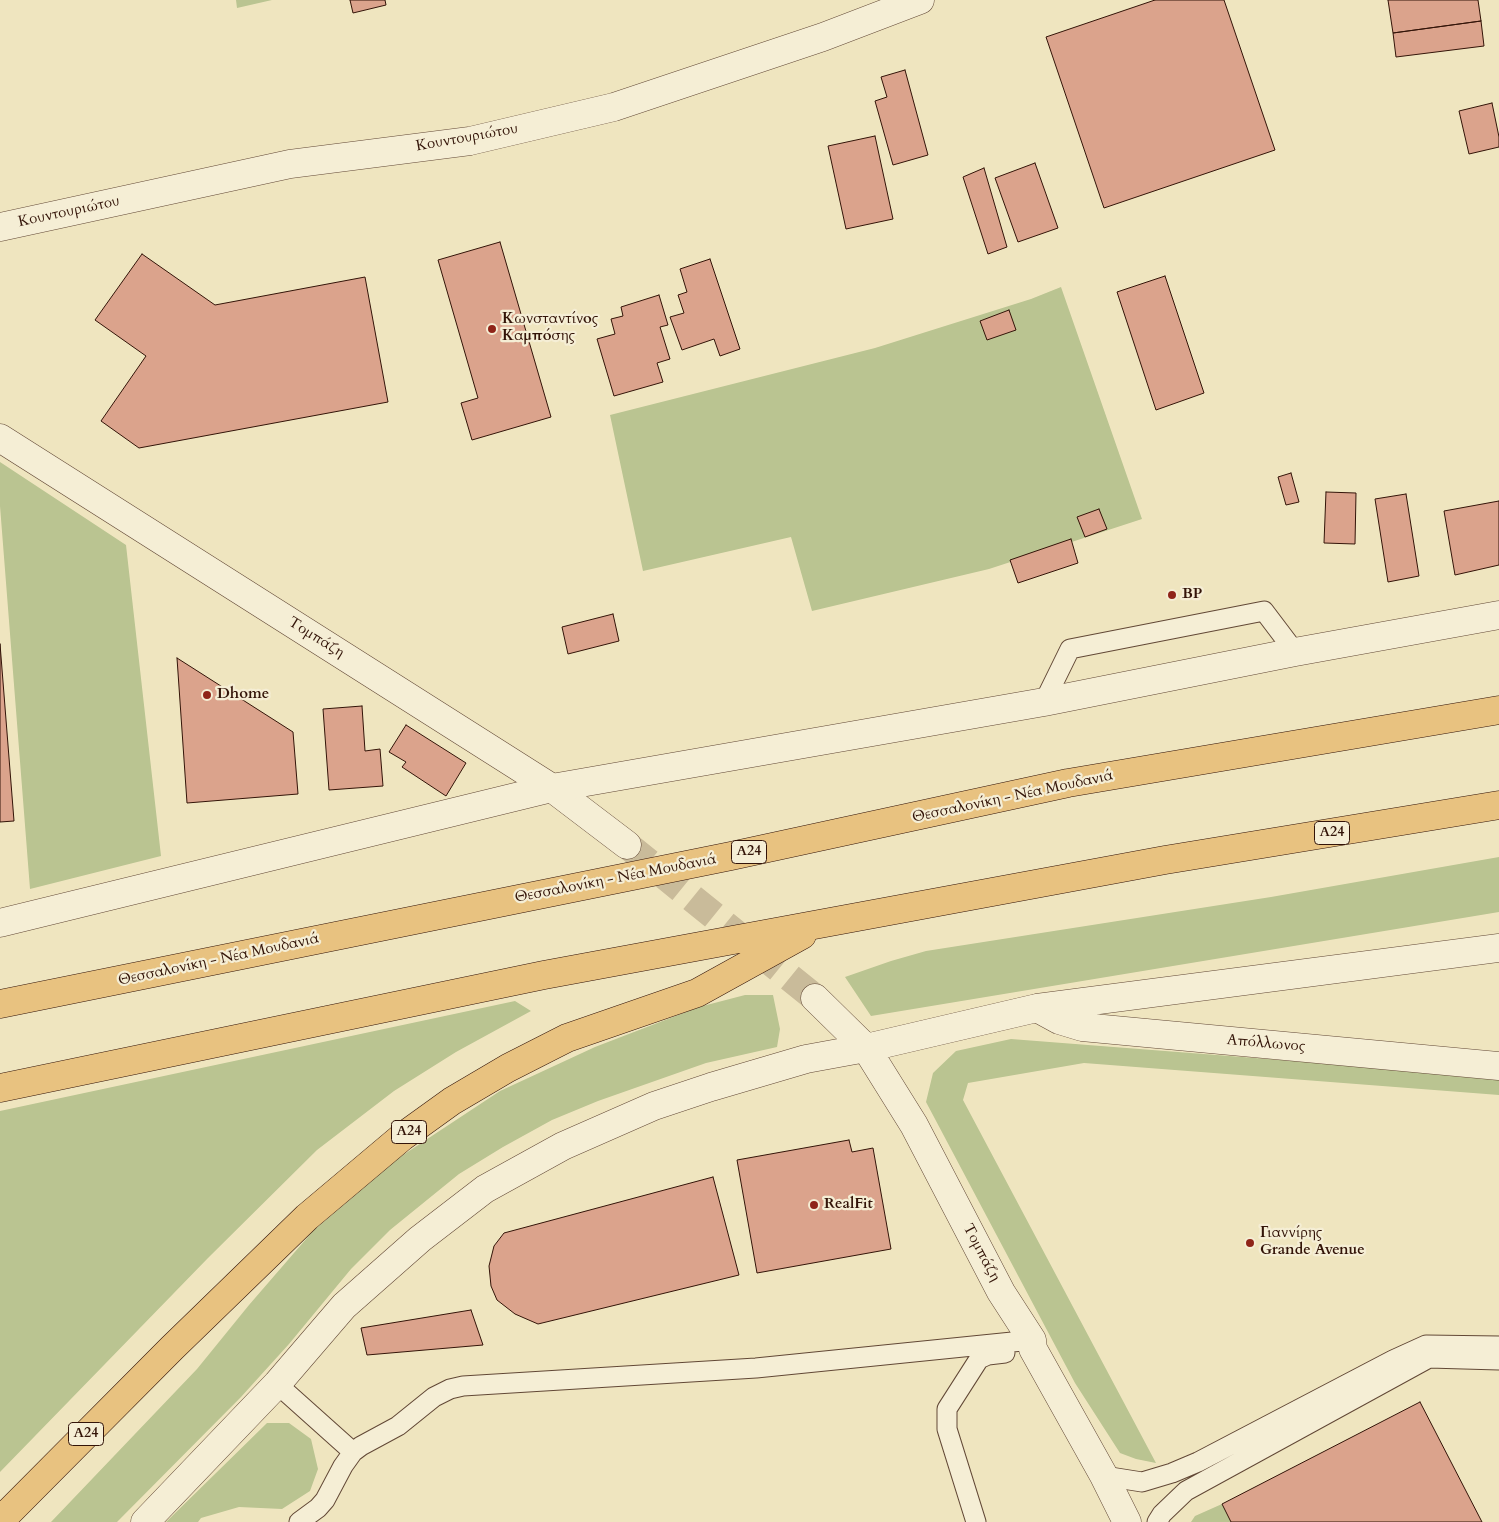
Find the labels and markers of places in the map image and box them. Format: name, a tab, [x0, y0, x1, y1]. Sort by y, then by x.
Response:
place label: Κωνσταντίνος Καμπόσης	[502, 311, 598, 346]
marker: Κωνσταντίνος Καμπόσης	[486, 323, 498, 335]
place label: BP	[1182, 586, 1202, 604]
marker: BP	[1166, 589, 1178, 601]
place label: Dhome	[217, 686, 269, 704]
marker: Dhome	[201, 689, 213, 701]
place label: RealFit	[824, 1196, 873, 1214]
marker: RealFit	[808, 1199, 820, 1211]
place label: Γιαννίρης Grande Avenue	[1260, 1225, 1365, 1260]
marker: Γιαννίρης Grande Avenue	[1244, 1237, 1256, 1249]

